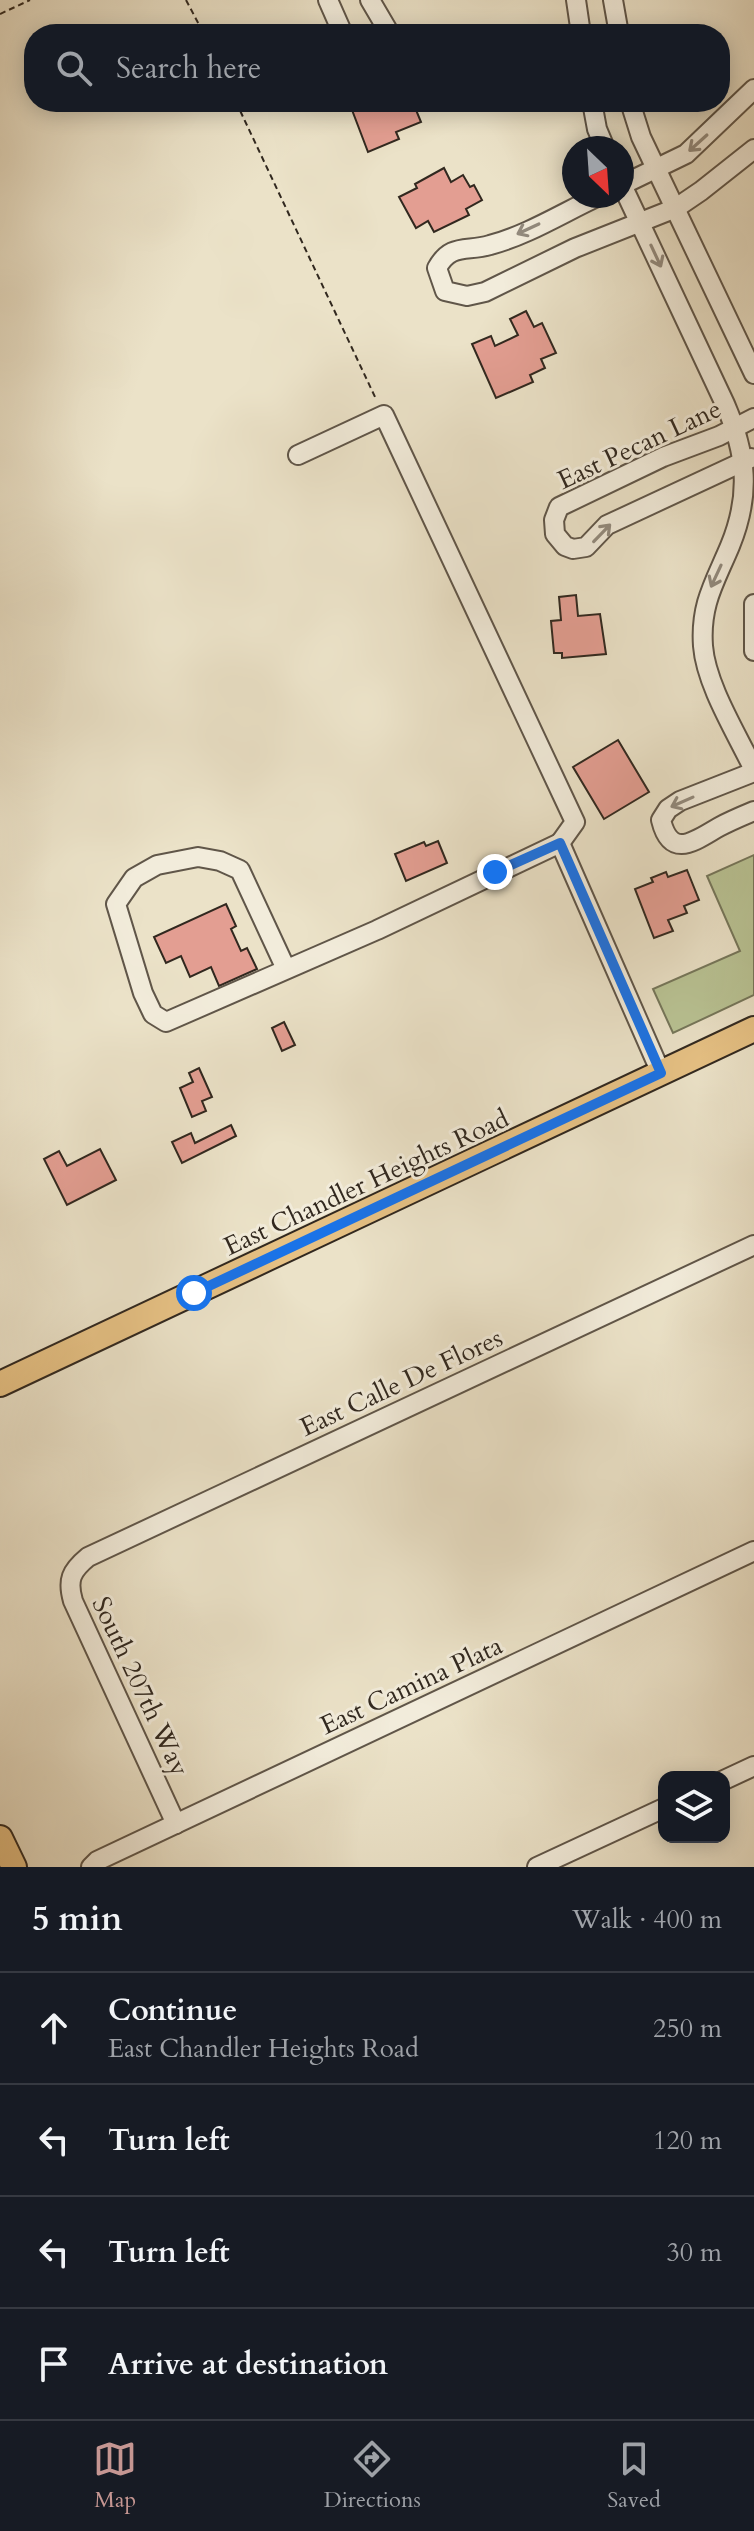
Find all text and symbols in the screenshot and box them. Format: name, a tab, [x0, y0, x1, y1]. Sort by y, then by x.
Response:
search box	[24, 24, 730, 112]
icon: search	[52, 46, 96, 90]
text: Search here	[116, 48, 261, 89]
one-way arrow	[689, 134, 709, 152]
north arrow	[562, 136, 634, 208]
one-way arrow	[517, 222, 541, 237]
one-way arrow	[649, 243, 664, 267]
street label: East Pecan Lane	[552, 391, 727, 498]
one-way arrow	[593, 523, 612, 543]
one-way arrow	[708, 563, 723, 587]
one-way arrow	[671, 795, 695, 810]
route end	[477, 854, 513, 890]
street label: East Chandler Heights Road	[218, 1101, 515, 1264]
route start	[176, 1275, 212, 1311]
street label: East Calle De Flores	[294, 1320, 508, 1445]
street label: South 207th Way	[84, 1591, 197, 1782]
street label: East Camina Plata	[314, 1628, 508, 1743]
map controls	[658, 1771, 730, 1843]
button: layers	[658, 1771, 730, 1843]
text: 5 min	[32, 1896, 123, 1942]
text: Walk · 400 m	[572, 1902, 722, 1937]
text: Continue	[108, 1990, 237, 2031]
icon: ahead	[32, 2006, 76, 2050]
text: 250 m	[653, 2011, 722, 2046]
text: East Chandler Heights Road	[108, 2031, 419, 2066]
icon: left	[32, 2118, 76, 2162]
text: Turn left	[108, 2120, 230, 2161]
text: 120 m	[653, 2123, 722, 2158]
icon: left	[32, 2230, 76, 2274]
text: Turn left	[108, 2232, 230, 2273]
text: 30 m	[666, 2235, 722, 2270]
icon: arrive	[32, 2342, 76, 2386]
text: Arrive at destination	[108, 2344, 388, 2385]
tab: Map	[93, 2437, 137, 2515]
tab: Directions	[324, 2437, 421, 2515]
tab: Saved	[607, 2437, 661, 2515]

